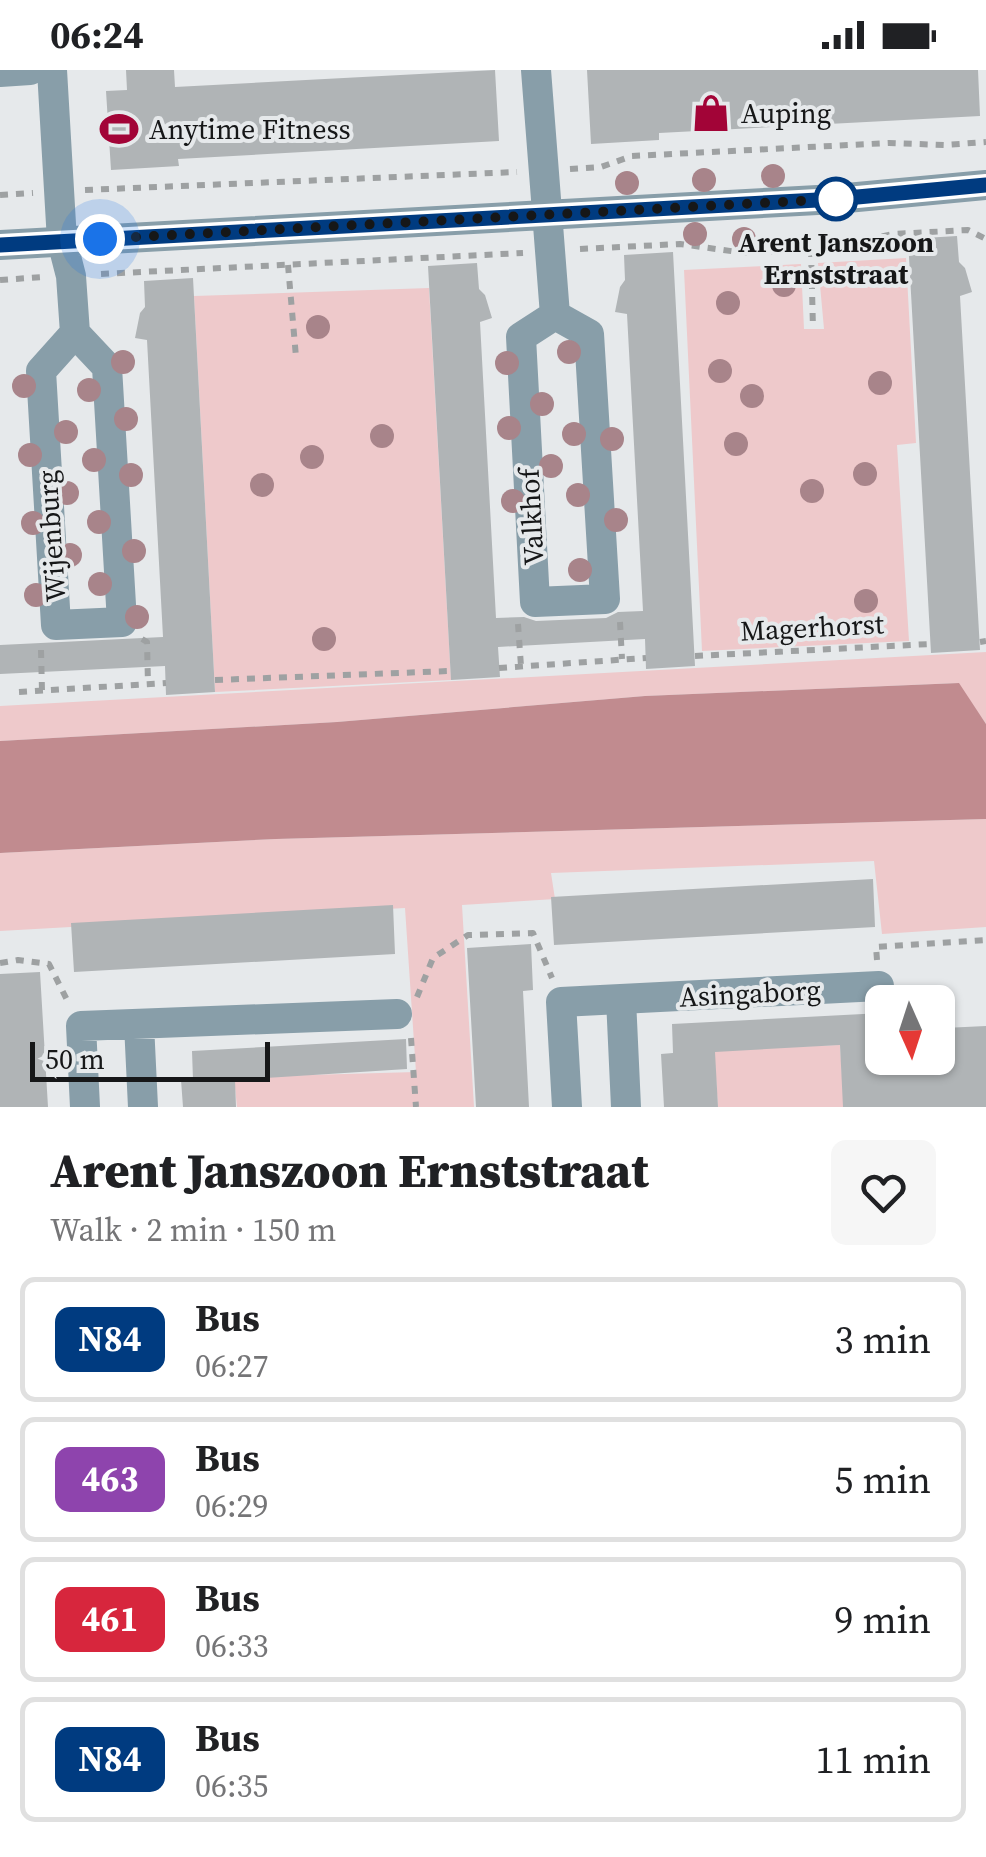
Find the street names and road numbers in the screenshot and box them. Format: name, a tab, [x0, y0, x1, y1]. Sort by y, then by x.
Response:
street label: Valkhof	[509, 466, 553, 566]
street label: Wijenburg	[27, 469, 75, 603]
street label: Magerhorst	[739, 604, 886, 650]
street label: Asingaborg	[678, 970, 822, 1016]

